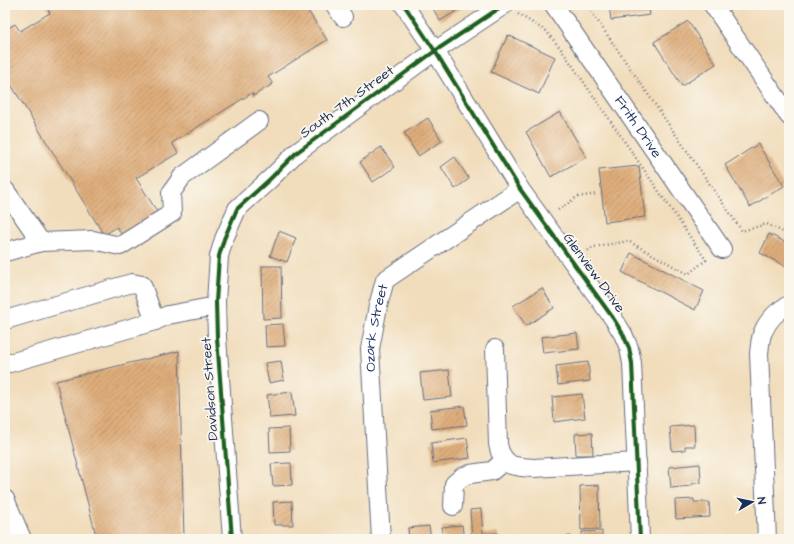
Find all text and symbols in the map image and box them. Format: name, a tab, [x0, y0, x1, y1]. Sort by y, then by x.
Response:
street label: South 7th Street	[296, 61, 399, 143]
street label: Frith Drive	[609, 92, 667, 162]
street label: Glenview Drive	[558, 229, 630, 317]
street label: Ozark Street	[360, 282, 394, 372]
street label: Davidson Street	[196, 336, 224, 441]
north arrow	[732, 482, 772, 522]
text: N	[753, 496, 769, 505]

